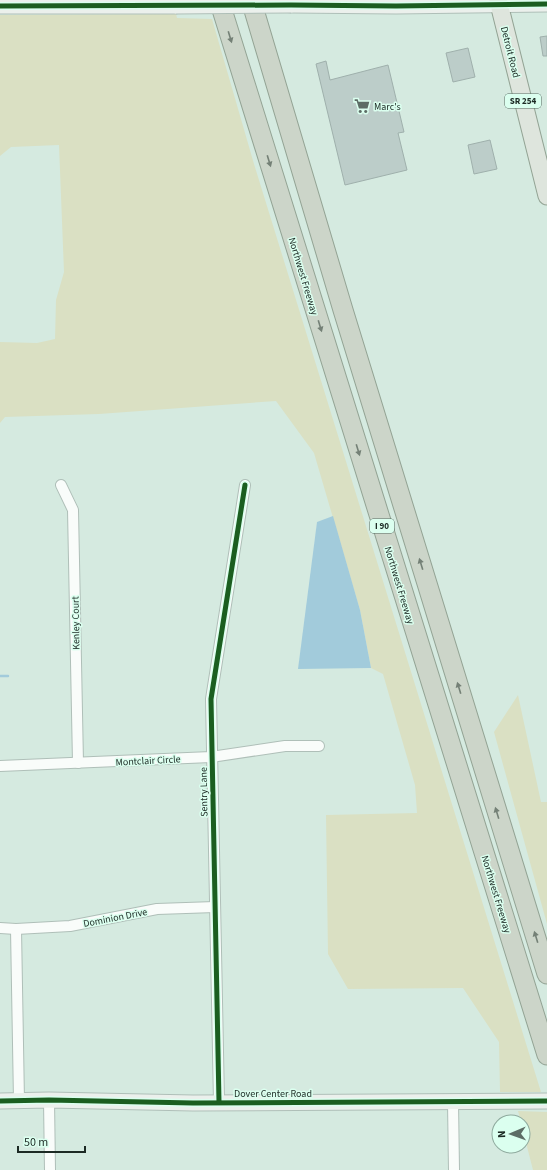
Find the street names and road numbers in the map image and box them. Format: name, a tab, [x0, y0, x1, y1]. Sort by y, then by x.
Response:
street label: Detroit Road	[497, 25, 523, 79]
road number: SR 254	[505, 94, 541, 108]
street label: Northwest Freeway	[285, 236, 322, 317]
road number: I 90	[370, 519, 394, 533]
street label: Northwest Freeway	[381, 545, 418, 626]
street label: Kenley Court	[69, 595, 83, 650]
street label: Montclair Circle	[115, 752, 181, 770]
street label: Sentry Lane	[197, 767, 211, 817]
street label: Northwest Freeway	[478, 854, 515, 935]
street label: Dominion Drive	[82, 905, 148, 931]
street label: Dover Center Road	[234, 1087, 312, 1101]

